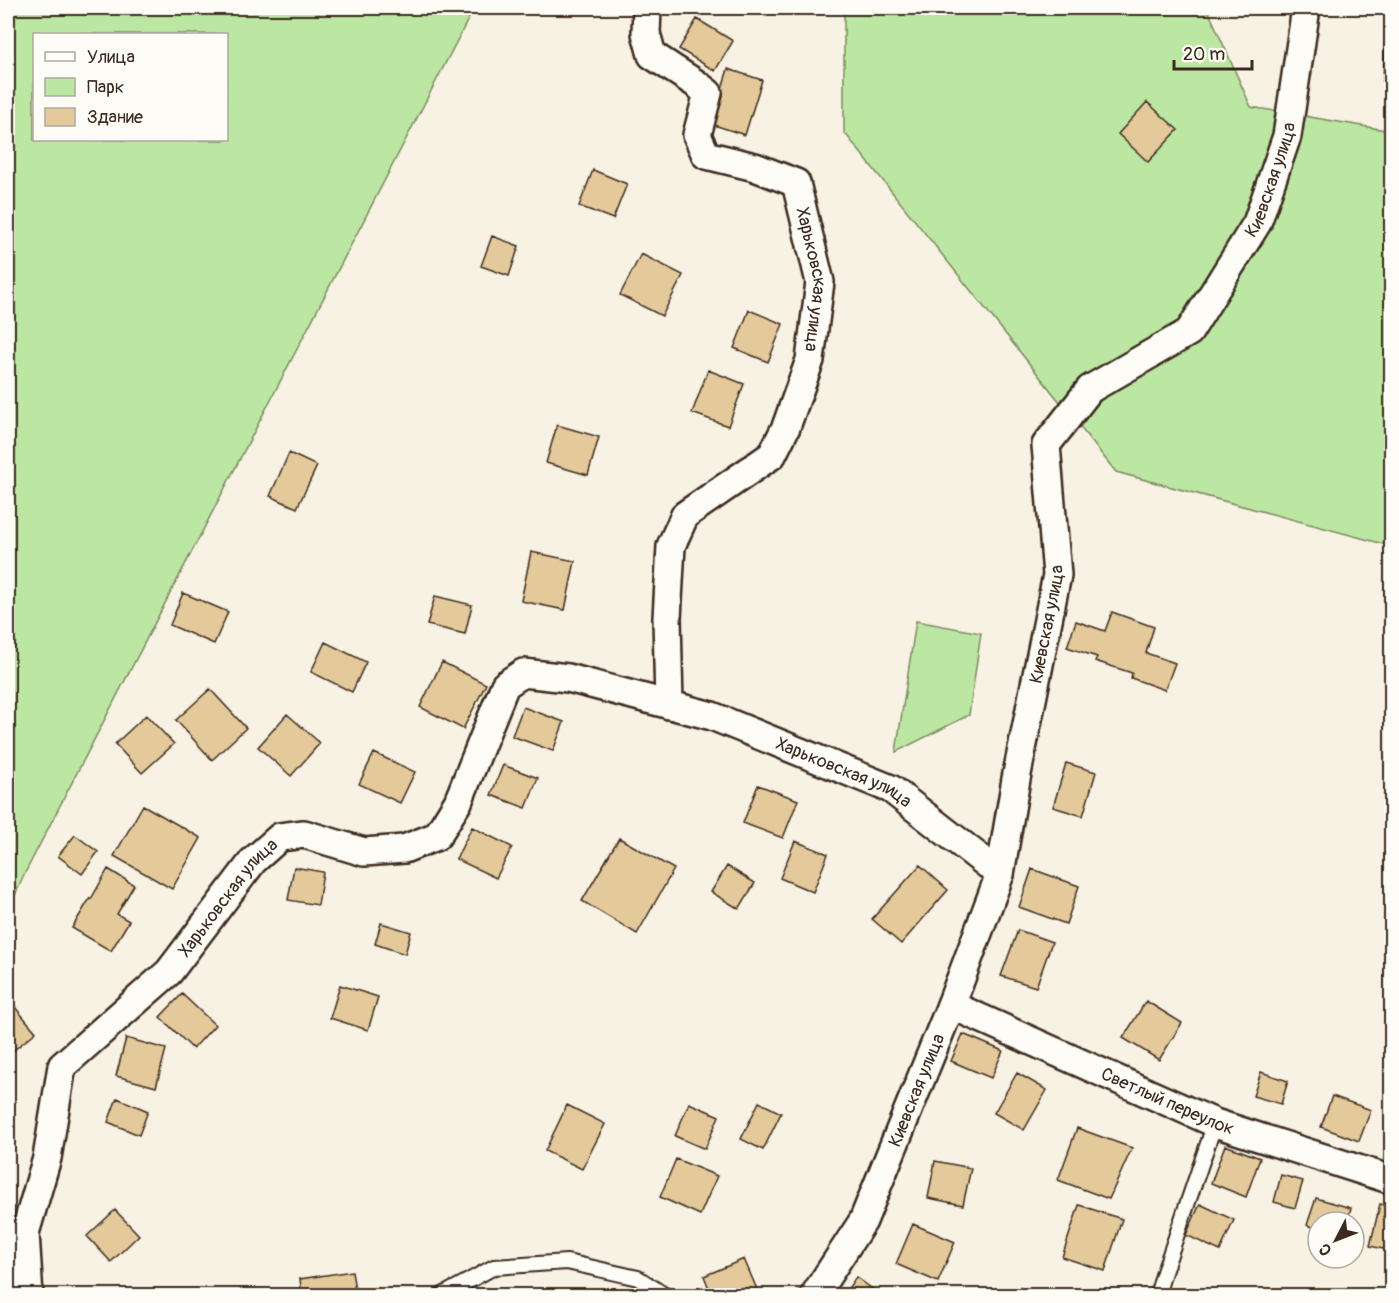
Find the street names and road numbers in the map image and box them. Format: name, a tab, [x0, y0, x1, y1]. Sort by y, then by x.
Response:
street label: Киевская улица	[1240, 121, 1301, 242]
street label: Харьковская улица	[790, 205, 832, 353]
street label: Киевская улица	[1025, 564, 1069, 685]
street label: Харьковская улица	[772, 732, 916, 813]
street label: Харьковская улица	[173, 833, 283, 962]
street label: Киевская улица	[884, 1030, 950, 1150]
street label: Светлый переулок	[1097, 1062, 1237, 1140]

